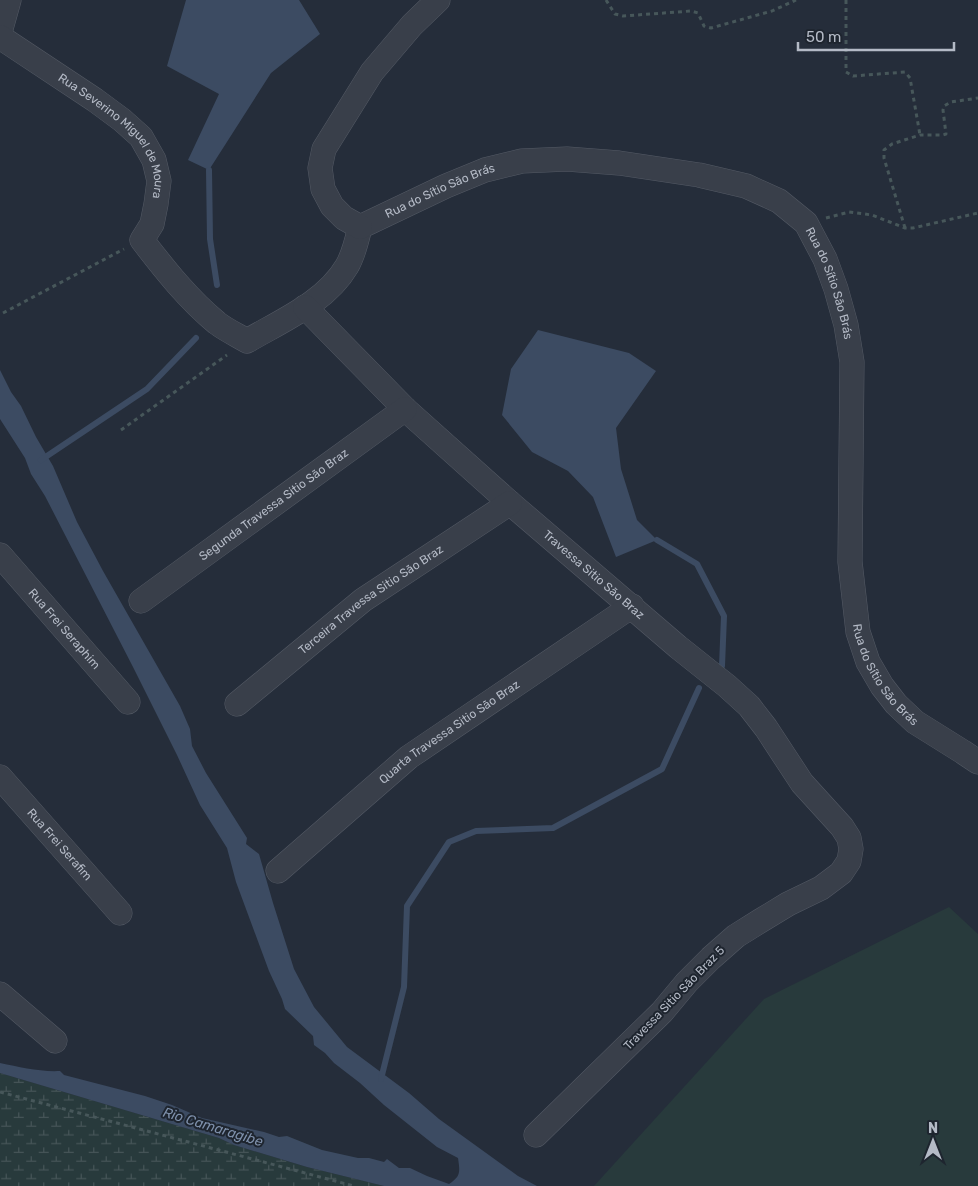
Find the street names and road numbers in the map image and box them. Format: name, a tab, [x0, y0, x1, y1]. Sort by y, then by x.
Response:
street label: Rua Severino Miguel de Moura	[56, 71, 166, 199]
street label: Rua do Sítio São Brás	[383, 161, 496, 221]
street label: Rua do Sítio São Brás	[802, 225, 855, 340]
street label: Segunda Travessa Sitio São Braz	[196, 446, 351, 564]
street label: Travessa Sitio São Braz	[540, 527, 647, 622]
street label: Terceira Travessa Sitio São Braz	[296, 542, 446, 657]
street label: Rua Frei Seraphim	[26, 586, 103, 672]
street label: Rua do Sítio São Brás	[850, 623, 921, 728]
street label: Quarta Travessa Sitio São Braz	[376, 677, 522, 787]
street label: Rua Frei Serafim	[24, 806, 95, 883]
street label: Travessa Sitio São Braz 5	[621, 943, 727, 1053]

